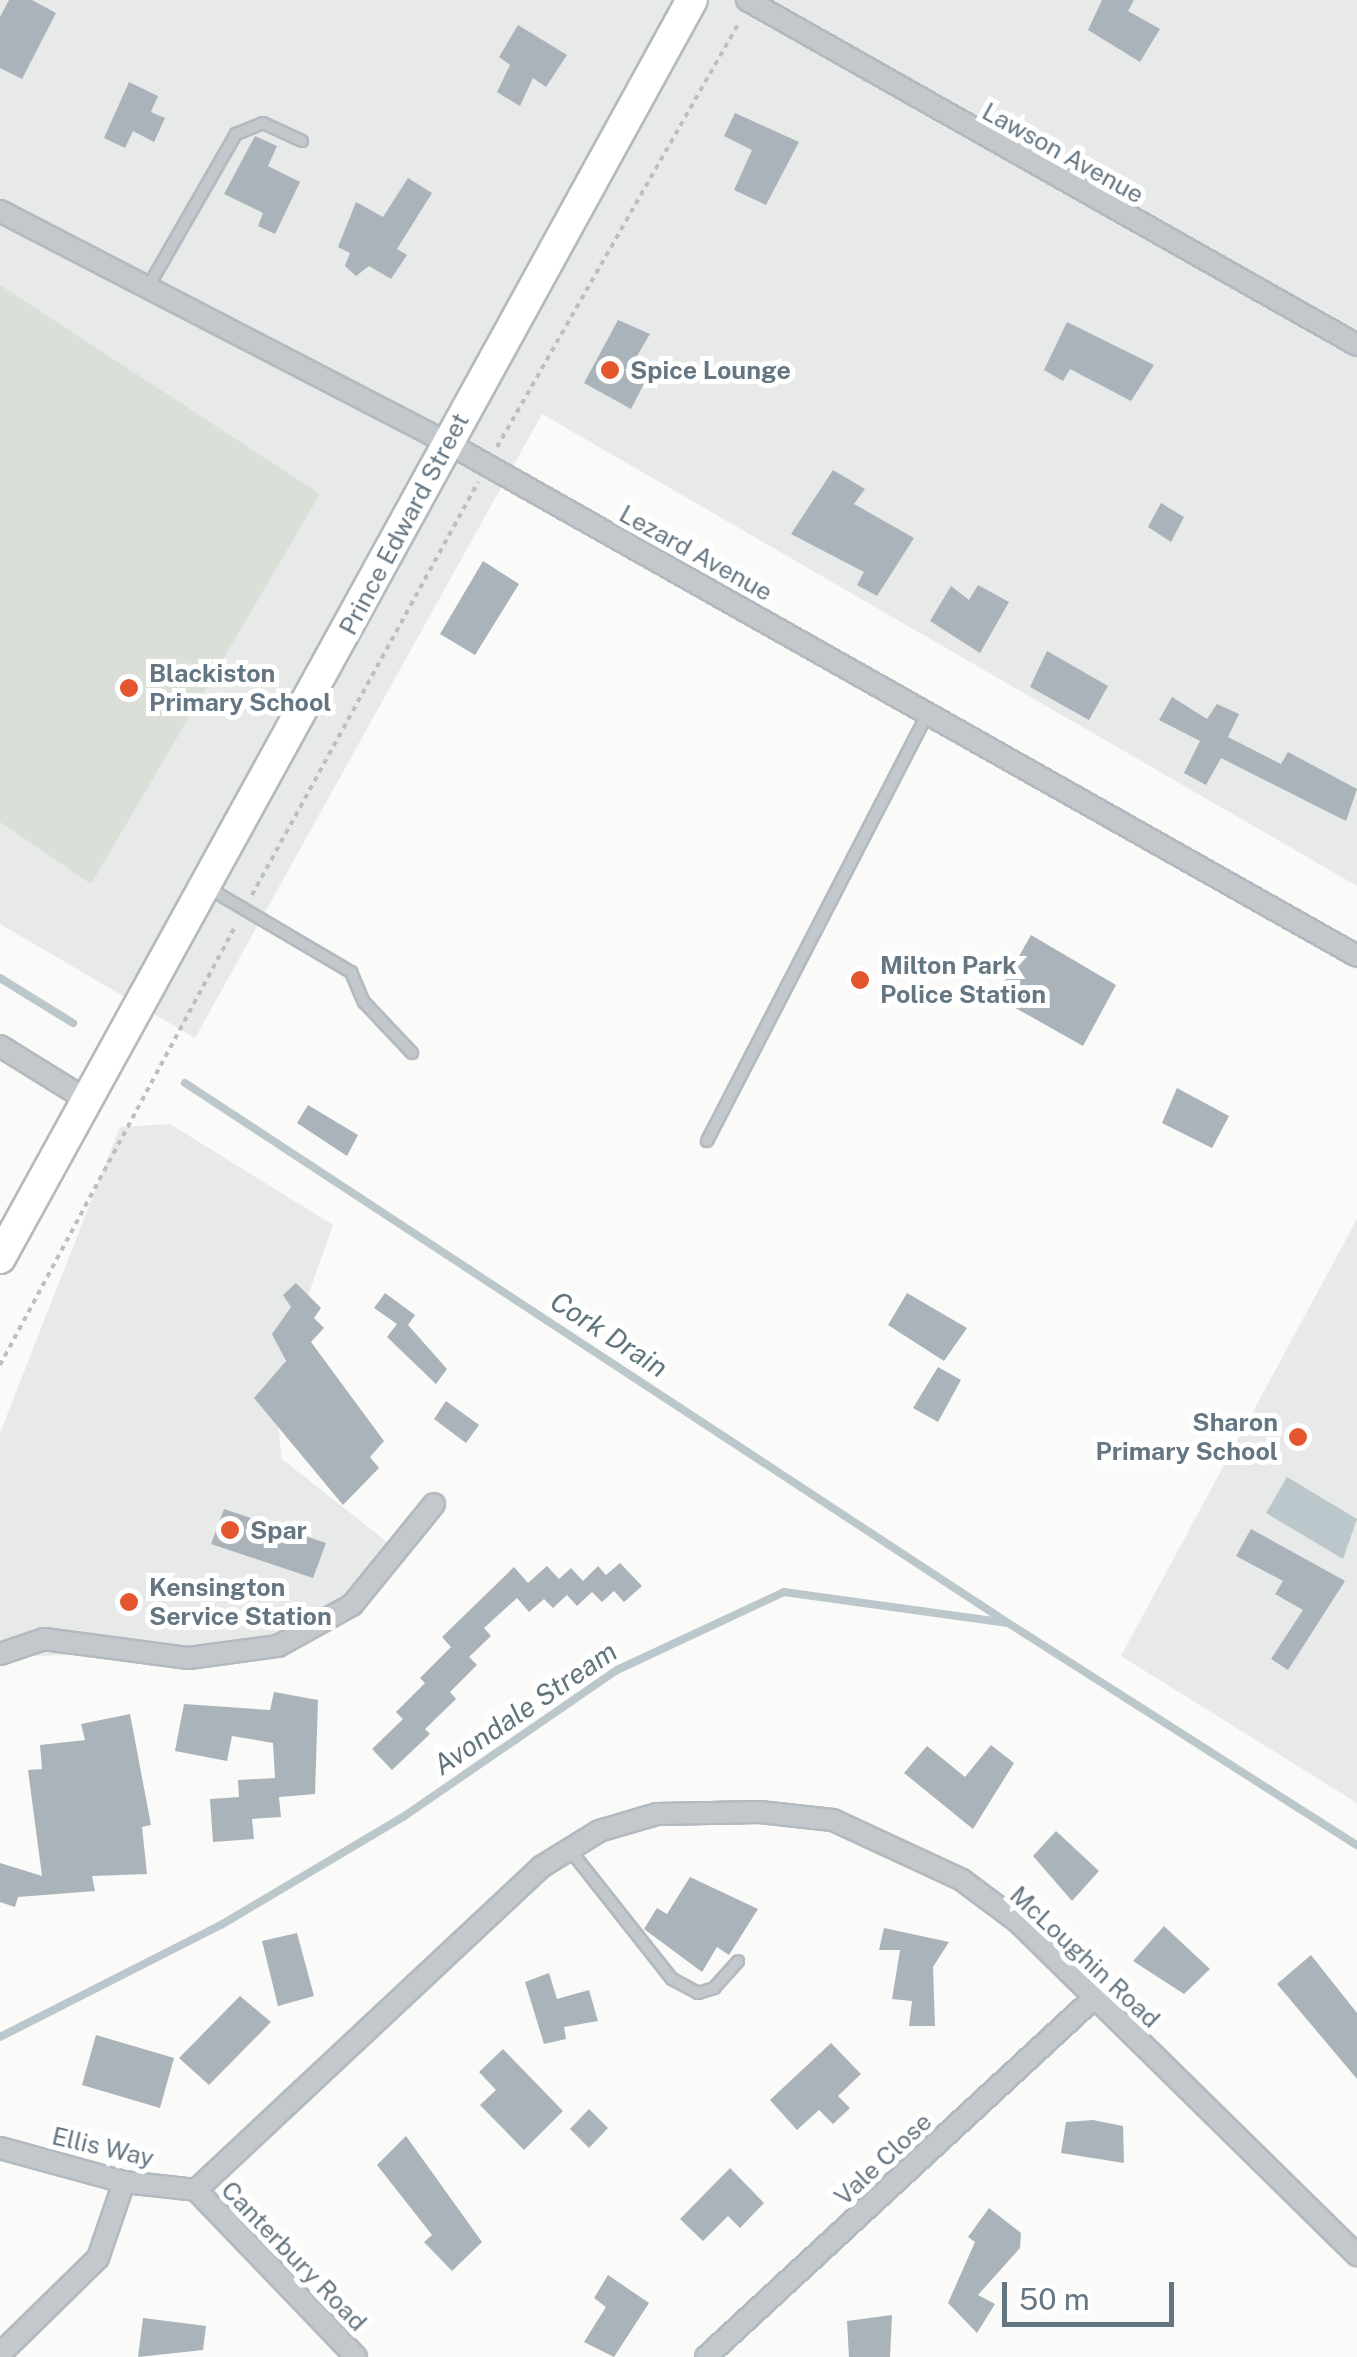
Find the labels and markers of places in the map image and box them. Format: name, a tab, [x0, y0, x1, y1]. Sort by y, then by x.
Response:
place label: Spice Lounge	[630, 355, 791, 385]
marker: Spice Lounge	[599, 359, 621, 381]
place label: Blackiston Primary School	[149, 659, 332, 718]
marker: Blackiston Primary School	[118, 677, 140, 699]
place label: Milton Park Police Station	[880, 951, 1046, 1010]
marker: Milton Park Police Station	[849, 969, 871, 991]
place label: Sharon Primary School	[1095, 1408, 1278, 1467]
marker: Sharon Primary School	[1287, 1426, 1309, 1448]
place label: Spar	[250, 1515, 307, 1545]
marker: Spar	[219, 1519, 241, 1541]
place label: Kensington Service Station	[149, 1573, 332, 1632]
marker: Kensington Service Station	[118, 1591, 140, 1613]

